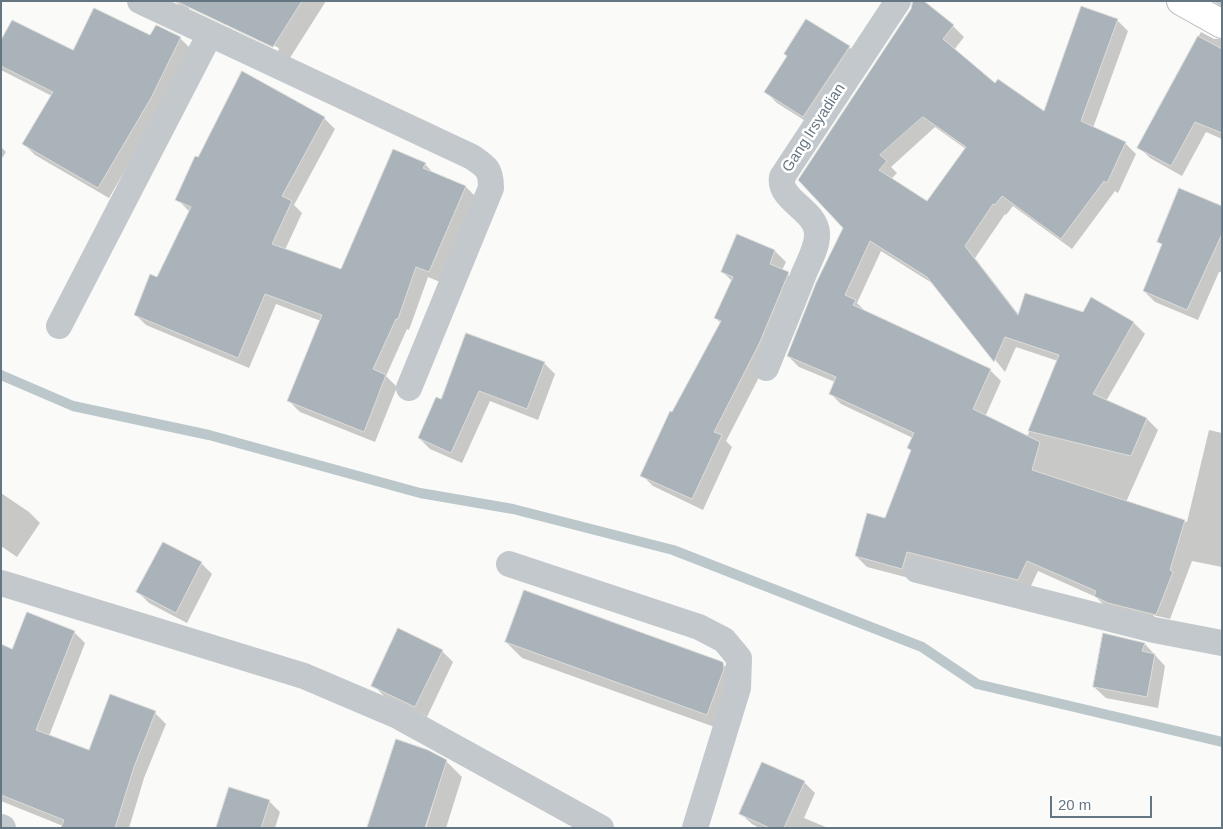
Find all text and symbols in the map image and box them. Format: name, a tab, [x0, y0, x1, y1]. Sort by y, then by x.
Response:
street label: Gang Irsyadian	[779, 80, 849, 176]
scale bar	[1053, 786, 1156, 818]
text: 20 m	[1058, 796, 1091, 813]

